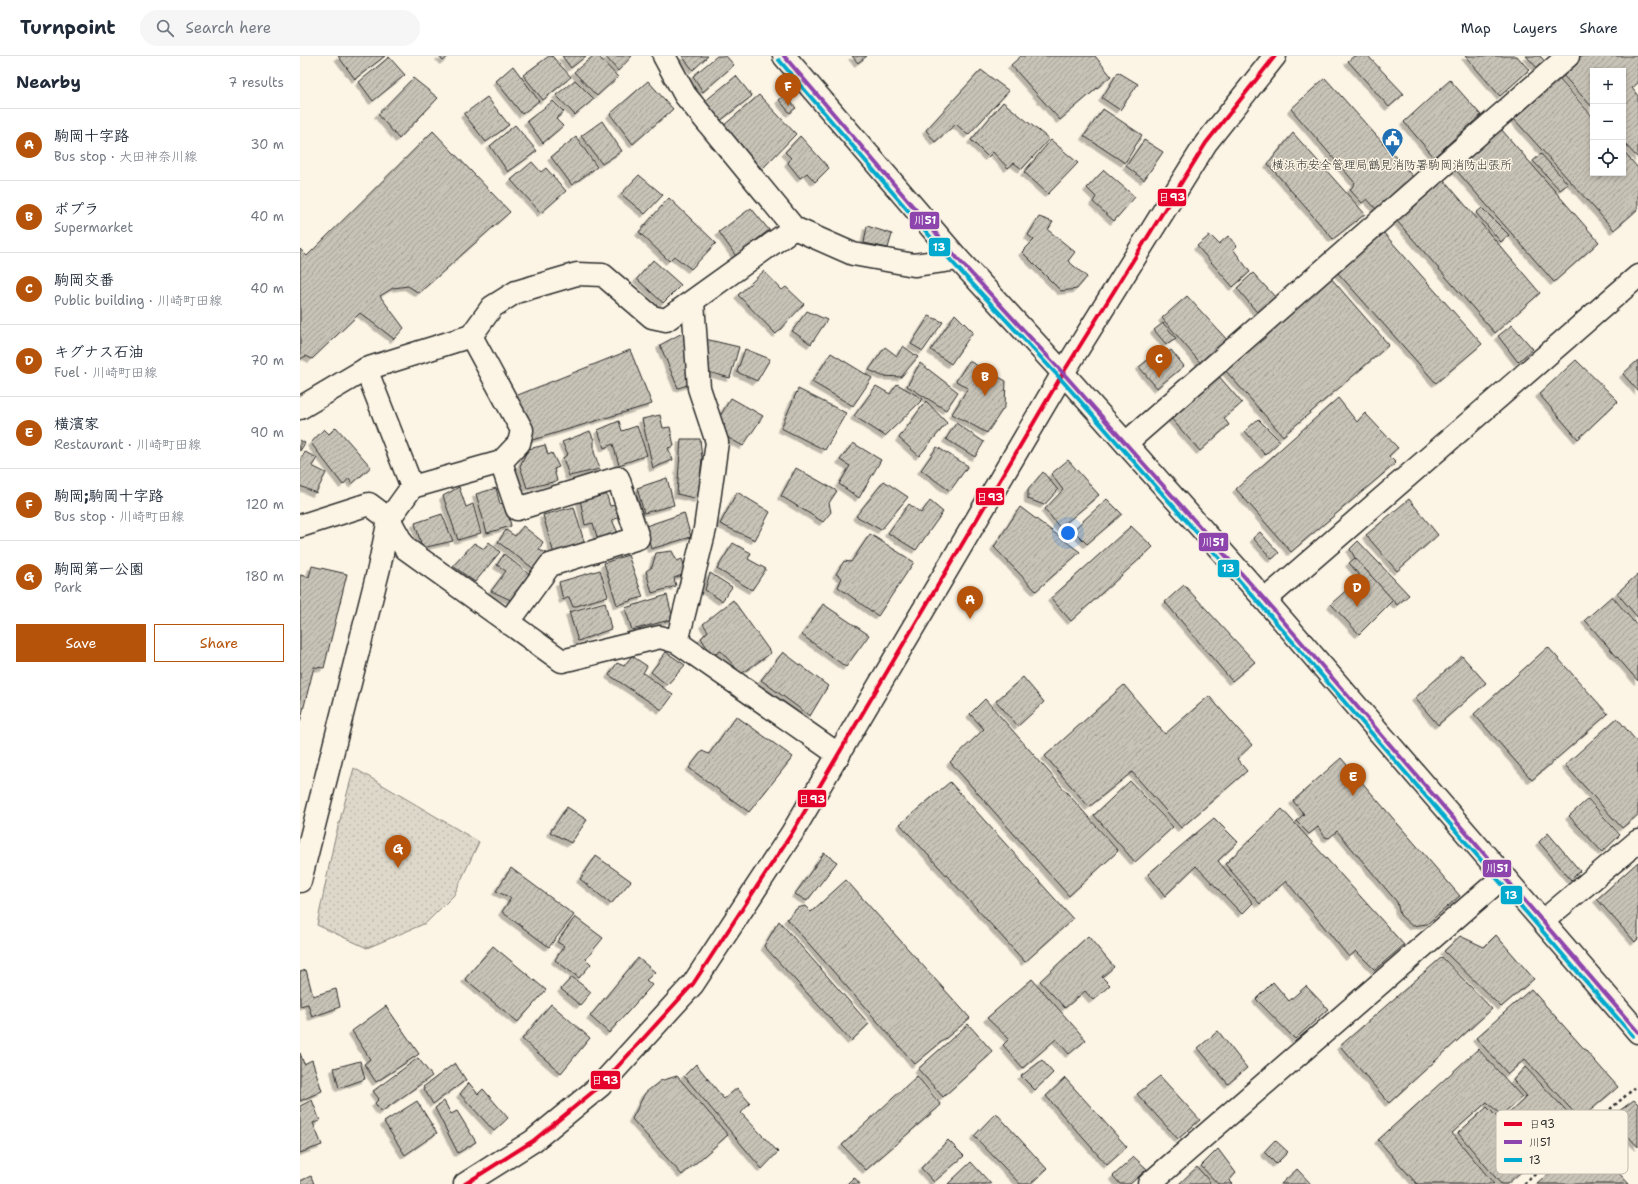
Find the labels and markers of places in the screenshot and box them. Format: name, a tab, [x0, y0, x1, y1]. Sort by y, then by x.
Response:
pin: F	[775, 73, 801, 106]
public building icon: 横浜市安全管理局鶴見消防署駒岡消防出張所	[1379, 125, 1405, 158]
place label: 横浜市安全管理局鶴見消防署駒岡消防出張所	[1272, 157, 1512, 173]
pin: C	[1146, 345, 1172, 378]
pin: B	[972, 363, 998, 396]
pin: D	[1344, 574, 1370, 607]
pin: A	[957, 586, 983, 619]
pin: E	[1340, 763, 1366, 796]
pin: G	[385, 835, 411, 868]

